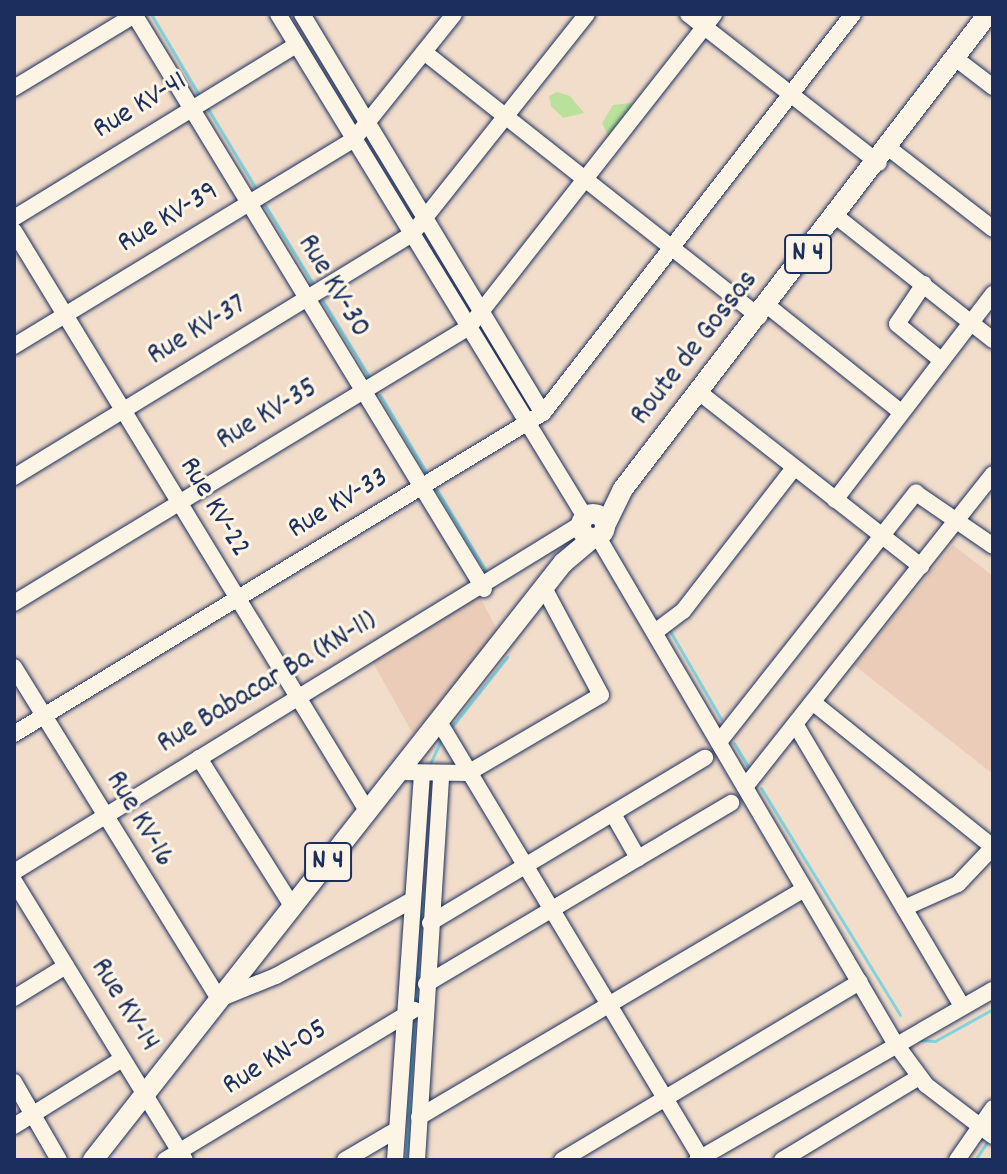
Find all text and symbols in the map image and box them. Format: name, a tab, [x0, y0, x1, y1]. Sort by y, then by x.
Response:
street label: Rue KV-41	[88, 65, 194, 149]
street label: Rue KV-39	[112, 175, 226, 263]
street label: Rue KV-30	[287, 229, 377, 345]
road number: N 4	[784, 230, 832, 278]
street label: Route de Gossas	[624, 264, 768, 434]
street label: Rue KV-37	[142, 289, 254, 375]
street label: Rue KV-35	[211, 372, 325, 460]
street label: Rue KV-22	[169, 451, 257, 565]
street label: Rue KV-33	[282, 461, 396, 549]
street label: Rue Babacar Ba (KN-11)	[152, 604, 384, 764]
street label: Rue KV-16	[95, 766, 181, 874]
road number: N 4	[304, 838, 352, 886]
street label: Rue KV-14	[80, 953, 166, 1059]
street label: Rue KN-05	[217, 1013, 335, 1105]

